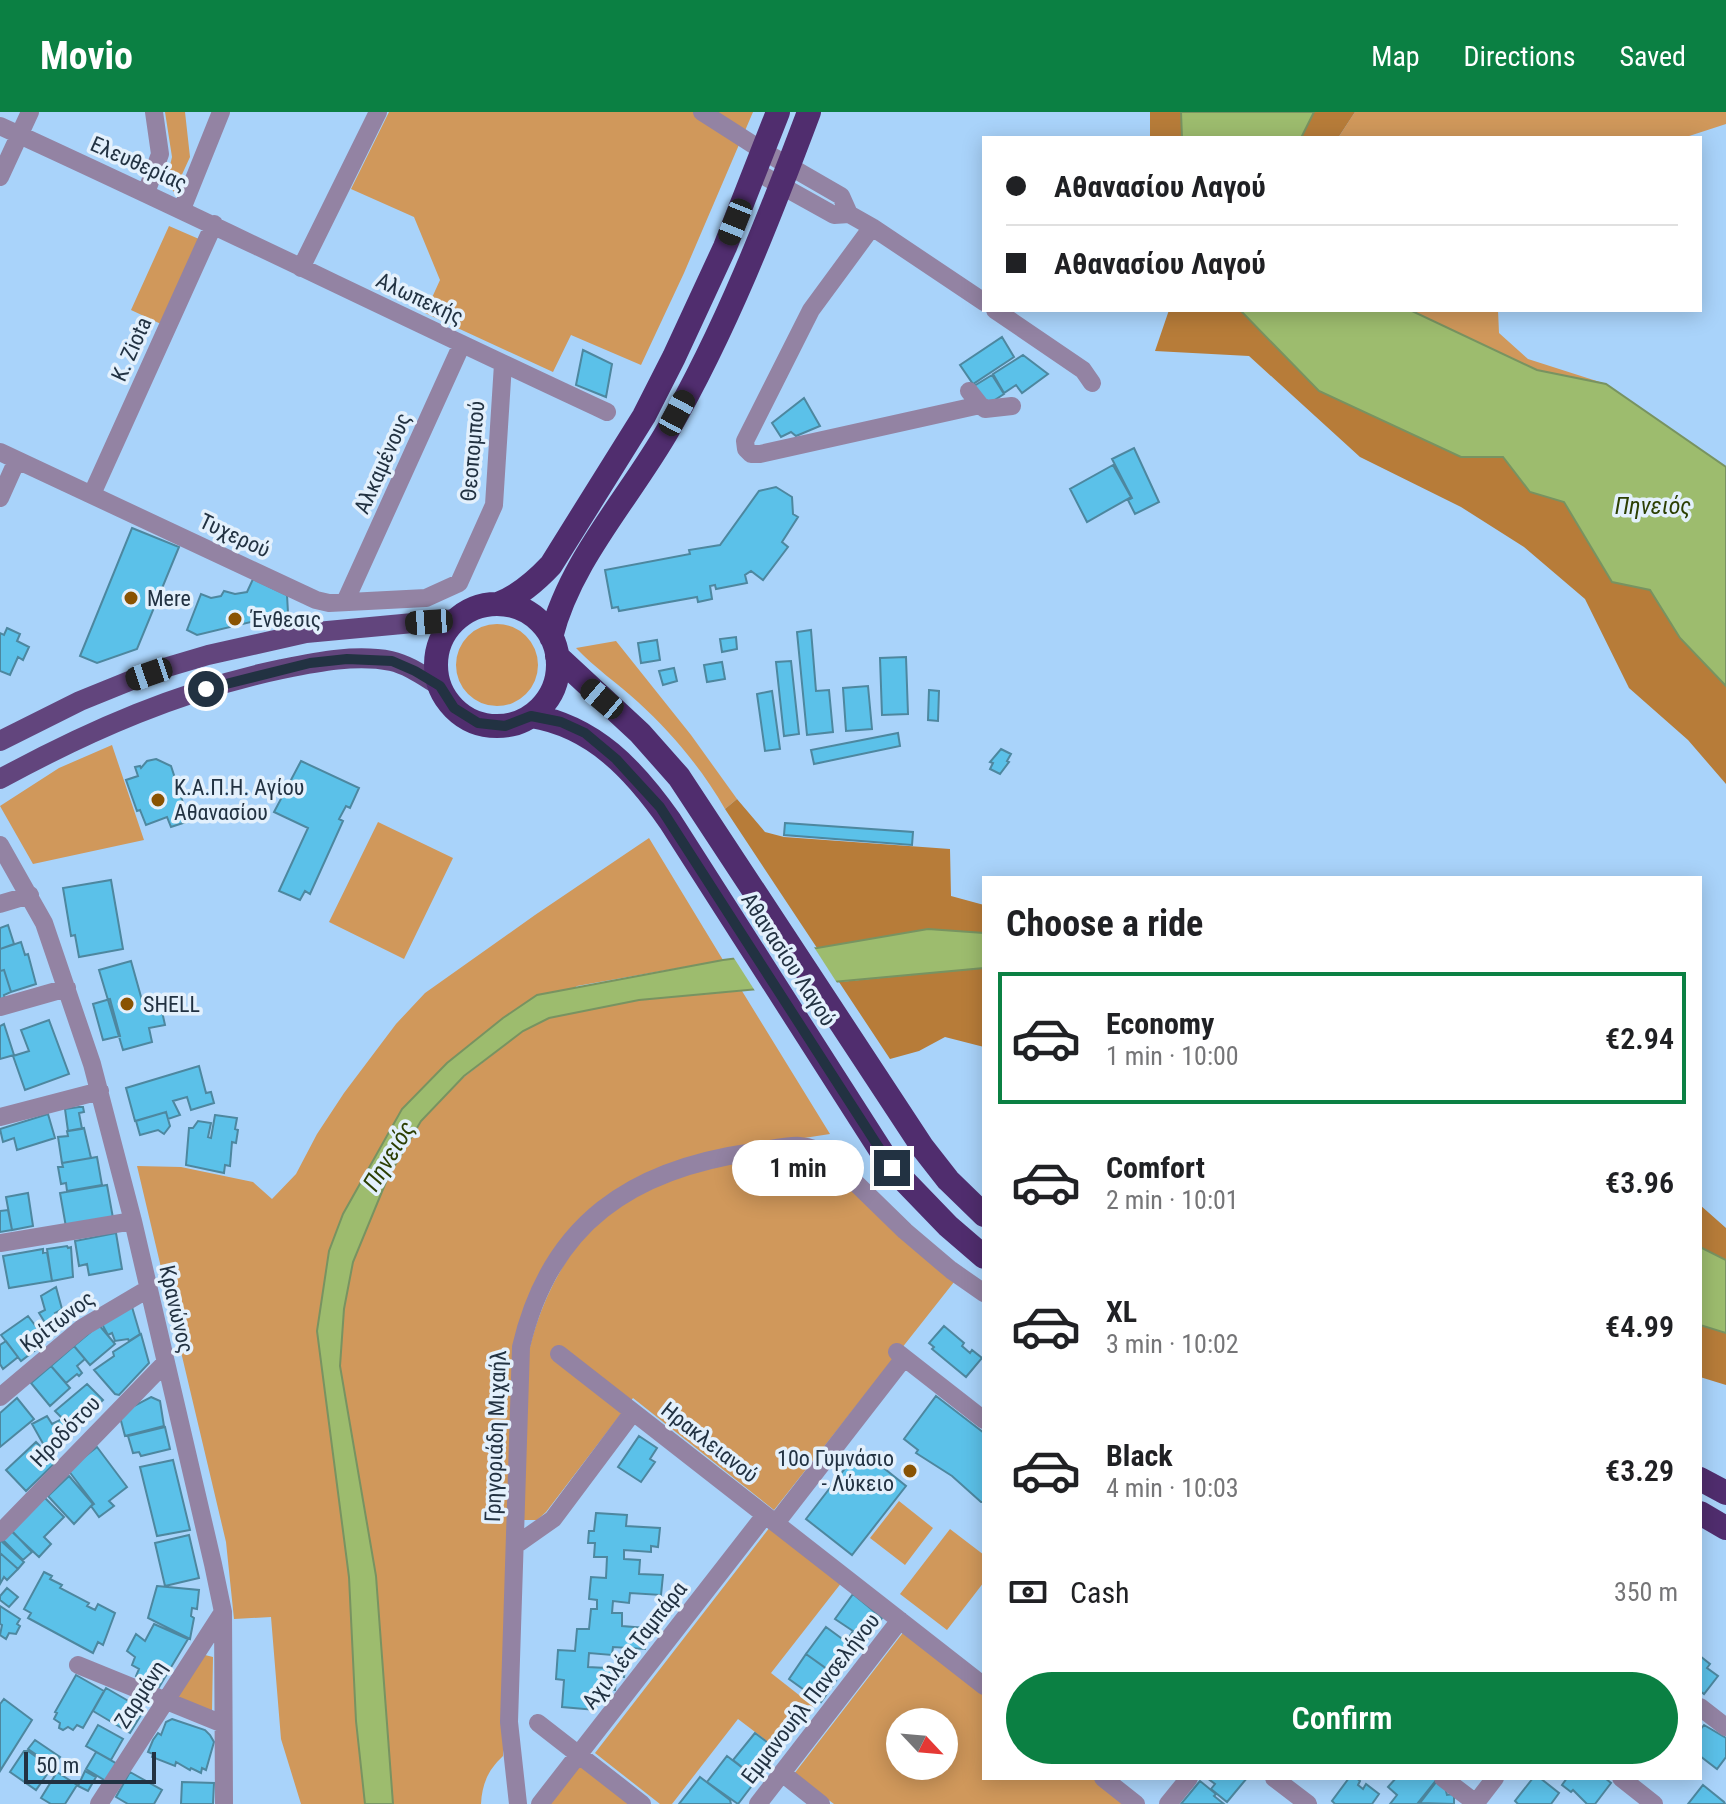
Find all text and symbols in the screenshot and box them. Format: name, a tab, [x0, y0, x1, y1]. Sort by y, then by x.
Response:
text: Movio	[40, 34, 133, 78]
text: Map	[1371, 40, 1420, 73]
text: Directions	[1464, 40, 1575, 73]
text: Saved	[1619, 40, 1686, 73]
street label: Ελευθερίας	[87, 131, 191, 196]
text: Αθανασίου Λαγού	[1054, 169, 1266, 204]
car	[715, 195, 755, 249]
text: Αθανασίου Λαγού	[1054, 246, 1266, 281]
street label: Αλωπεκής	[372, 267, 467, 329]
street label: K. Ziota	[106, 313, 157, 385]
car	[655, 386, 699, 440]
street label: Θεοπομπού	[456, 400, 489, 502]
street label: Αλκαμένους	[349, 409, 416, 518]
water label: Πηνειός	[1615, 492, 1691, 520]
street label: Τυχερού	[196, 508, 274, 563]
place label: Mere	[147, 586, 191, 611]
marker: Mere	[122, 589, 140, 607]
place label: Ένθεσις	[250, 607, 321, 632]
car	[404, 608, 454, 636]
marker: Ένθεσις	[226, 610, 244, 628]
car	[122, 655, 176, 693]
route start	[188, 671, 224, 707]
car	[576, 674, 628, 724]
place label: Κ.Α.Π.Η. Αγίου Αθανασίου	[174, 775, 304, 825]
marker: Κ.Α.Π.Η. Αγίου Αθανασίου	[149, 791, 167, 809]
street label: Αθανασίου Λαγού	[736, 888, 841, 1031]
text: Choose a ride	[1006, 903, 1203, 945]
place label: SHELL	[143, 992, 200, 1017]
marker: SHELL	[118, 995, 136, 1013]
icon: car	[1010, 1002, 1082, 1074]
text: Economy	[1106, 1006, 1214, 1041]
text: €2.94	[1605, 1021, 1674, 1056]
text: 1 min · 10:00	[1106, 1041, 1239, 1071]
water label: Πηνειός	[357, 1116, 421, 1196]
callout: 1 min	[732, 1140, 864, 1196]
icon: car	[1010, 1146, 1082, 1218]
route end	[874, 1150, 910, 1186]
text: Comfort	[1106, 1150, 1205, 1185]
text: 1 min	[769, 1153, 827, 1183]
text: €3.96	[1605, 1165, 1674, 1200]
text: 2 min · 10:01	[1106, 1185, 1239, 1215]
street label: Κρανώνος	[154, 1263, 199, 1356]
street label: Κρίτωνος	[15, 1286, 99, 1357]
icon: car	[1010, 1290, 1082, 1362]
text: XL	[1106, 1294, 1137, 1329]
text: €4.99	[1605, 1309, 1674, 1344]
text: 3 min · 10:02	[1106, 1329, 1239, 1359]
street label: Γρηγοριάδη Μιχαήλ	[480, 1350, 511, 1522]
street label: Ηροδότου	[25, 1391, 105, 1472]
street label: Ηρακλειανού	[656, 1397, 763, 1488]
icon: car	[1010, 1434, 1082, 1506]
text: Black	[1106, 1438, 1173, 1473]
place label: 10ο Γυμνάσιο - Λύκειο	[777, 1446, 894, 1496]
text: €3.29	[1605, 1453, 1674, 1488]
marker: 10ο Γυμνάσιο - Λύκειο	[901, 1462, 919, 1480]
text: 4 min · 10:03	[1106, 1473, 1239, 1503]
icon: cash	[1006, 1570, 1050, 1614]
text: Cash	[1070, 1575, 1130, 1610]
street label: Αχιλλέα Ταμπάρα	[577, 1577, 692, 1714]
text: 350 m	[1614, 1577, 1678, 1607]
street label: Εμμανουήλ Πανσελήνου	[736, 1608, 885, 1788]
street label: Ζαρμάνη	[109, 1656, 171, 1733]
button: Confirm	[1006, 1672, 1678, 1764]
north arrow	[886, 1708, 958, 1780]
map controls	[886, 1708, 958, 1780]
scale bar	[24, 1748, 156, 1784]
text: 50 m	[36, 1753, 79, 1778]

